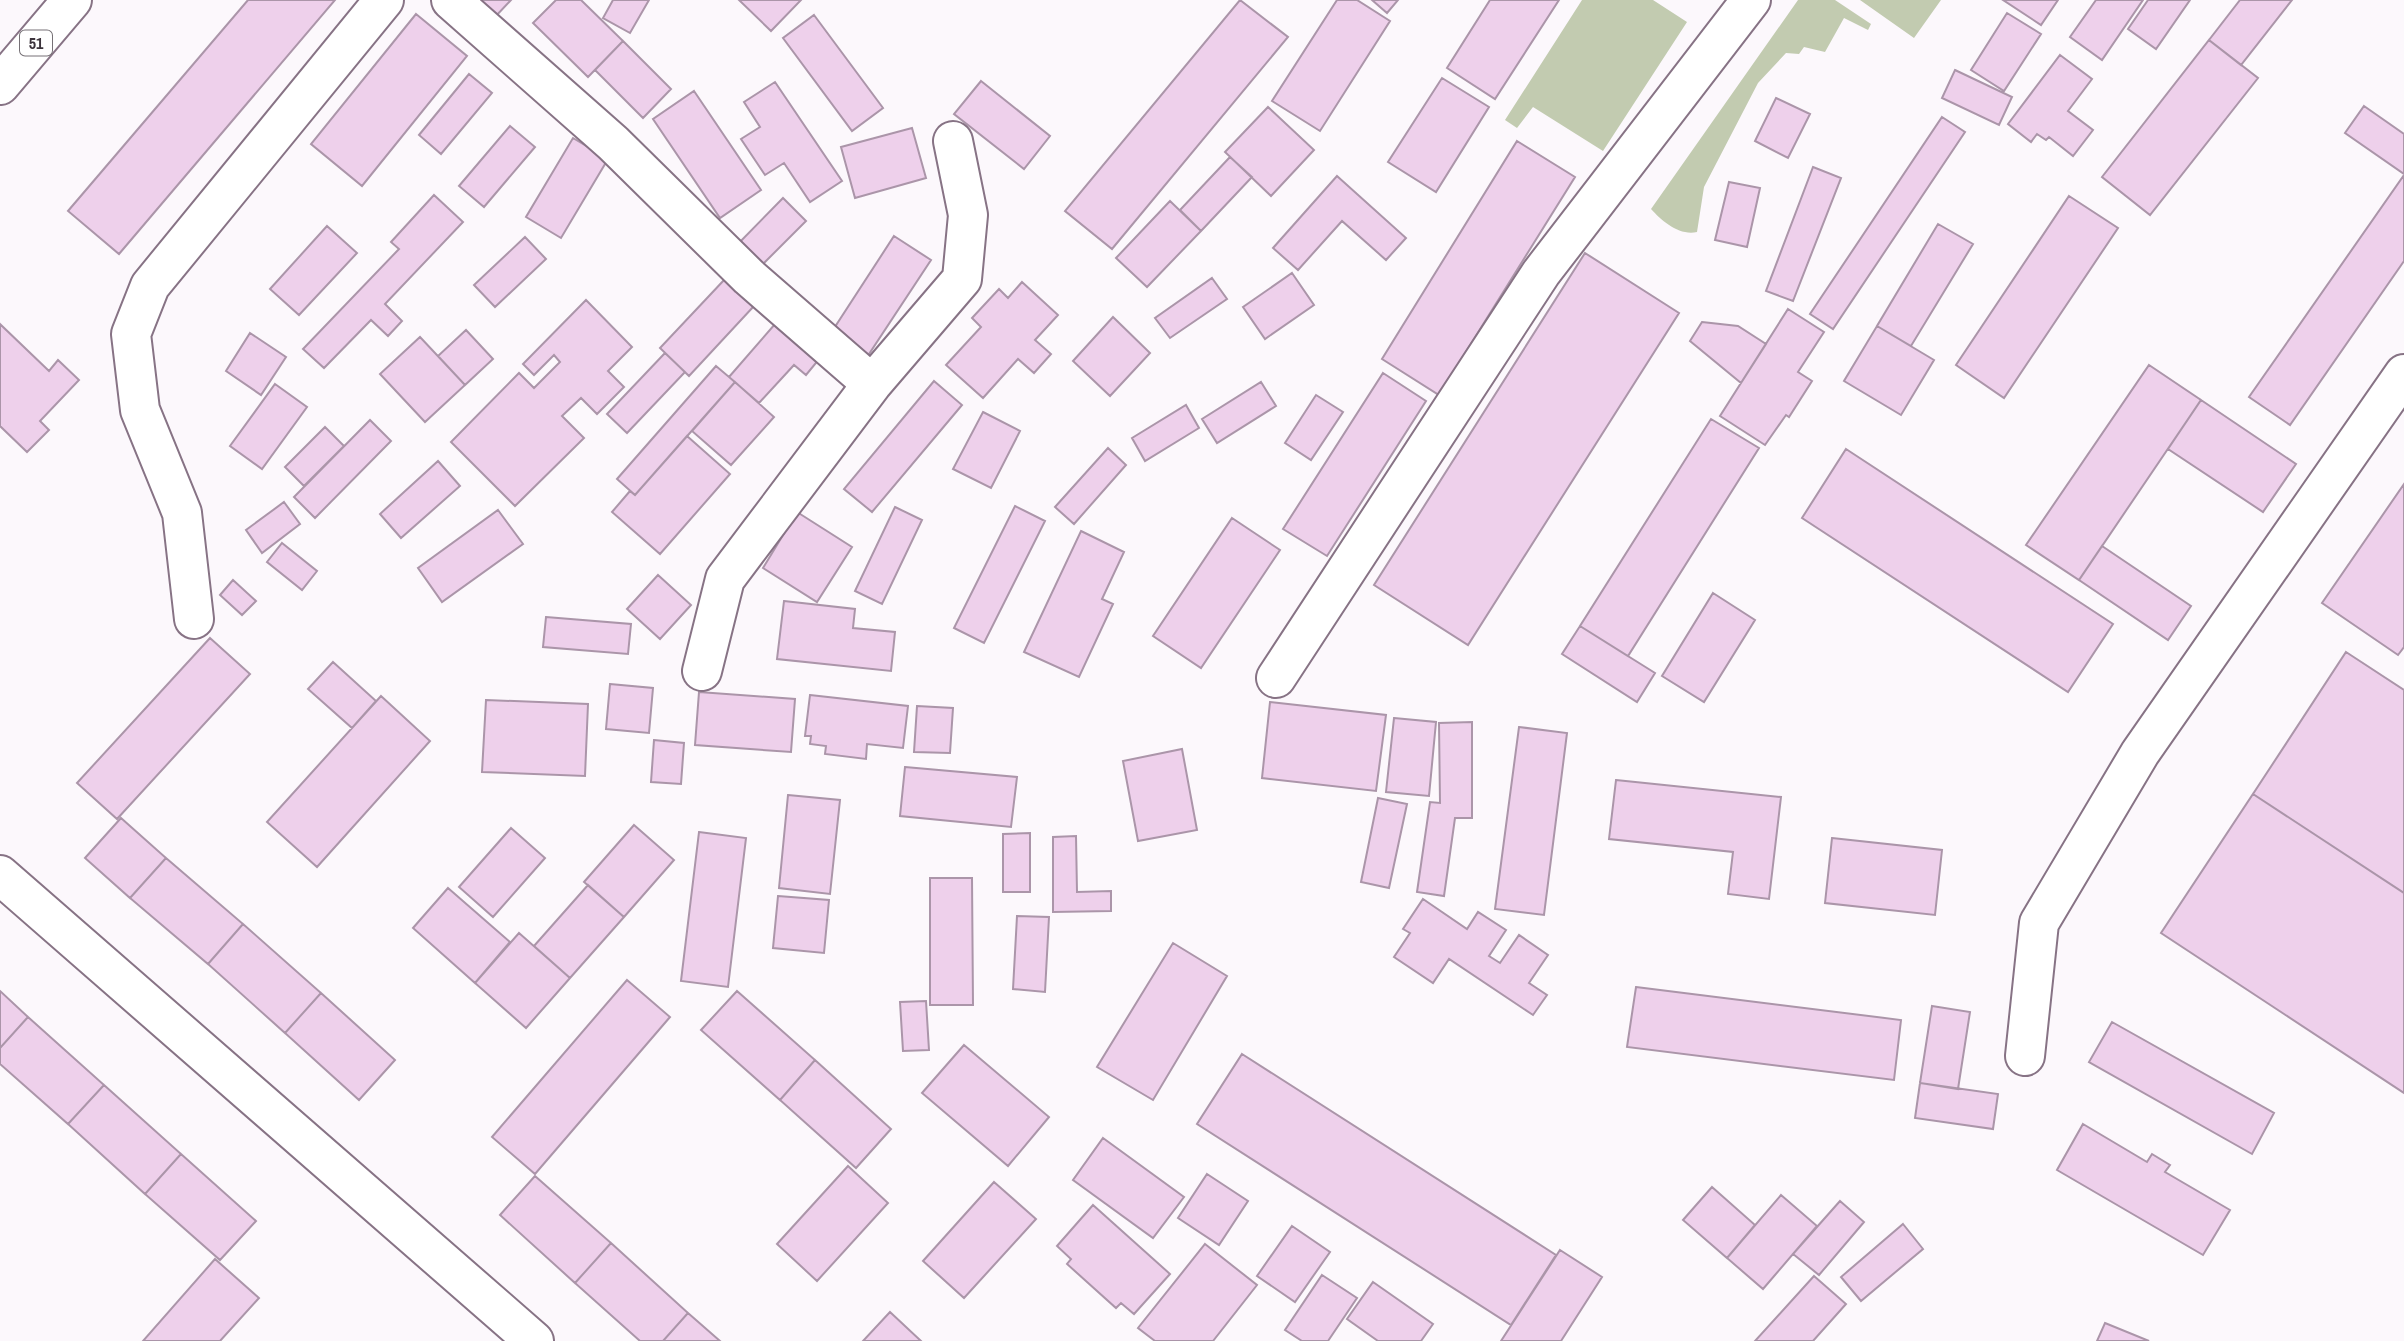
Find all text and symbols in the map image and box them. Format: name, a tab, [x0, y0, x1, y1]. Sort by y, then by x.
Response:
road number: 51	[20, 31, 52, 56]

